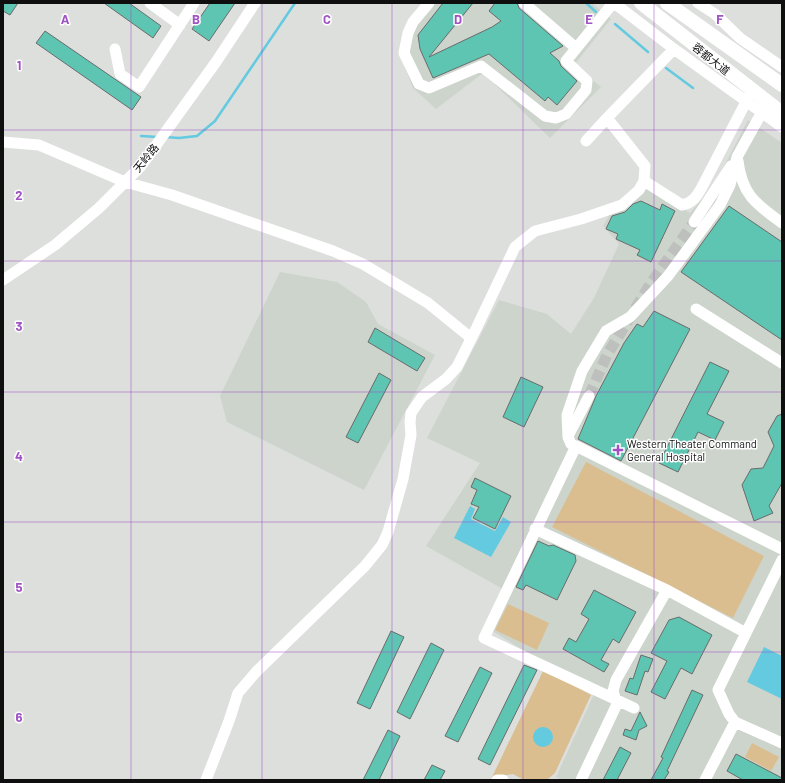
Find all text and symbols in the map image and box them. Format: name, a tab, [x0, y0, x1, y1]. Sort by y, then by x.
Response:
text: A	[61, 11, 70, 27]
text: B	[192, 11, 200, 27]
text: C	[323, 11, 331, 27]
text: D	[454, 11, 462, 27]
text: E	[585, 11, 593, 27]
text: F	[716, 11, 724, 27]
street label: 蓉都大道	[690, 40, 733, 77]
text: 1	[17, 57, 21, 73]
street label: 天岭路	[130, 141, 161, 175]
text: 2	[15, 187, 23, 203]
text: 3	[15, 318, 23, 334]
place label: Western Theater Command General Hospital	[627, 437, 757, 463]
marker: Western Theater Command General Hospital	[612, 444, 624, 456]
text: 4	[15, 448, 23, 464]
text: 5	[15, 579, 23, 595]
text: 6	[16, 709, 23, 725]

